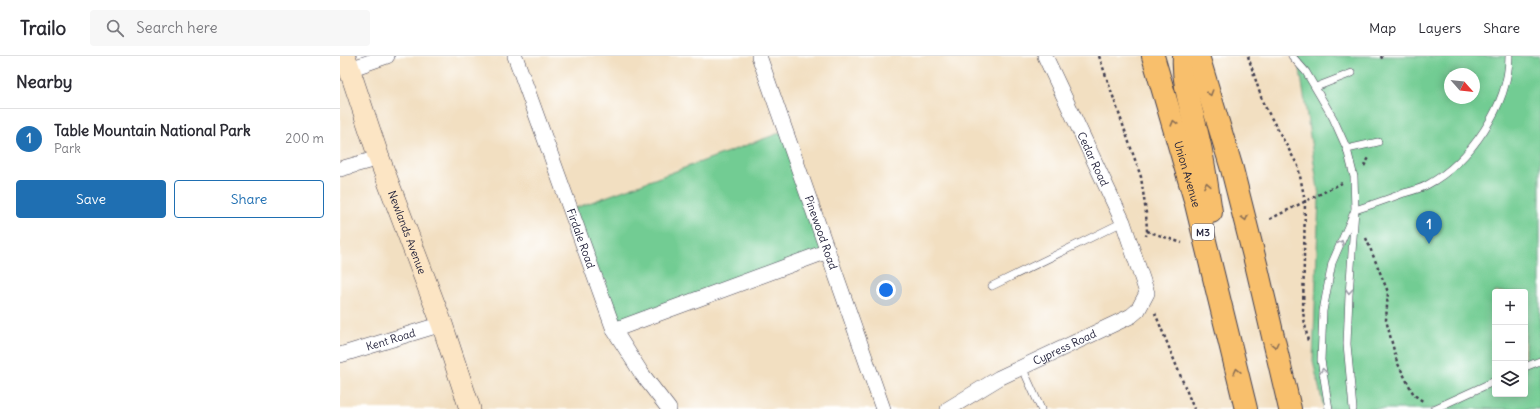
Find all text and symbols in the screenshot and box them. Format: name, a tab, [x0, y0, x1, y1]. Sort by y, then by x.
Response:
search box	[90, 10, 370, 46]
text: Trailo	[20, 16, 66, 40]
icon: search	[104, 17, 126, 39]
text: Search here	[136, 18, 218, 37]
text: Map	[1369, 19, 1396, 37]
text: Layers	[1418, 19, 1461, 37]
text: Share	[1483, 19, 1520, 37]
north arrow	[1444, 68, 1480, 104]
text: Nearby	[16, 71, 72, 93]
one-way arrow	[1205, 90, 1214, 97]
one-way arrow	[1170, 120, 1178, 126]
text: Table Mountain National Park	[54, 121, 251, 140]
text: 1	[26, 130, 32, 147]
text: 200 m	[285, 130, 324, 147]
street label: Cedar Road	[1074, 130, 1112, 189]
street label: Union Avenue	[1171, 139, 1204, 209]
text: Park	[54, 140, 81, 157]
button: Save	[16, 180, 166, 218]
button: Share	[174, 180, 324, 218]
one-way arrow	[1203, 182, 1211, 188]
street label: Newlands Avenue	[385, 189, 429, 276]
street label: Pinewood Road	[802, 194, 841, 272]
street label: Firdale Road	[564, 207, 598, 271]
pin: 1	[1416, 211, 1442, 244]
one-way arrow	[1240, 215, 1249, 222]
road number: M3	[1192, 224, 1214, 240]
one-way arrow	[1336, 240, 1344, 248]
your location	[876, 280, 896, 300]
one-way arrow	[1344, 288, 1353, 294]
map controls	[1492, 289, 1528, 397]
button: +	[1492, 289, 1528, 325]
street label: Kent Road	[364, 325, 418, 354]
button: −	[1492, 325, 1528, 361]
street label: Cypress Road	[1031, 326, 1099, 368]
one-way arrow	[1270, 341, 1279, 348]
button: layers	[1492, 361, 1528, 397]
one-way arrow	[1234, 368, 1242, 374]
one-way arrow	[1319, 368, 1328, 374]

